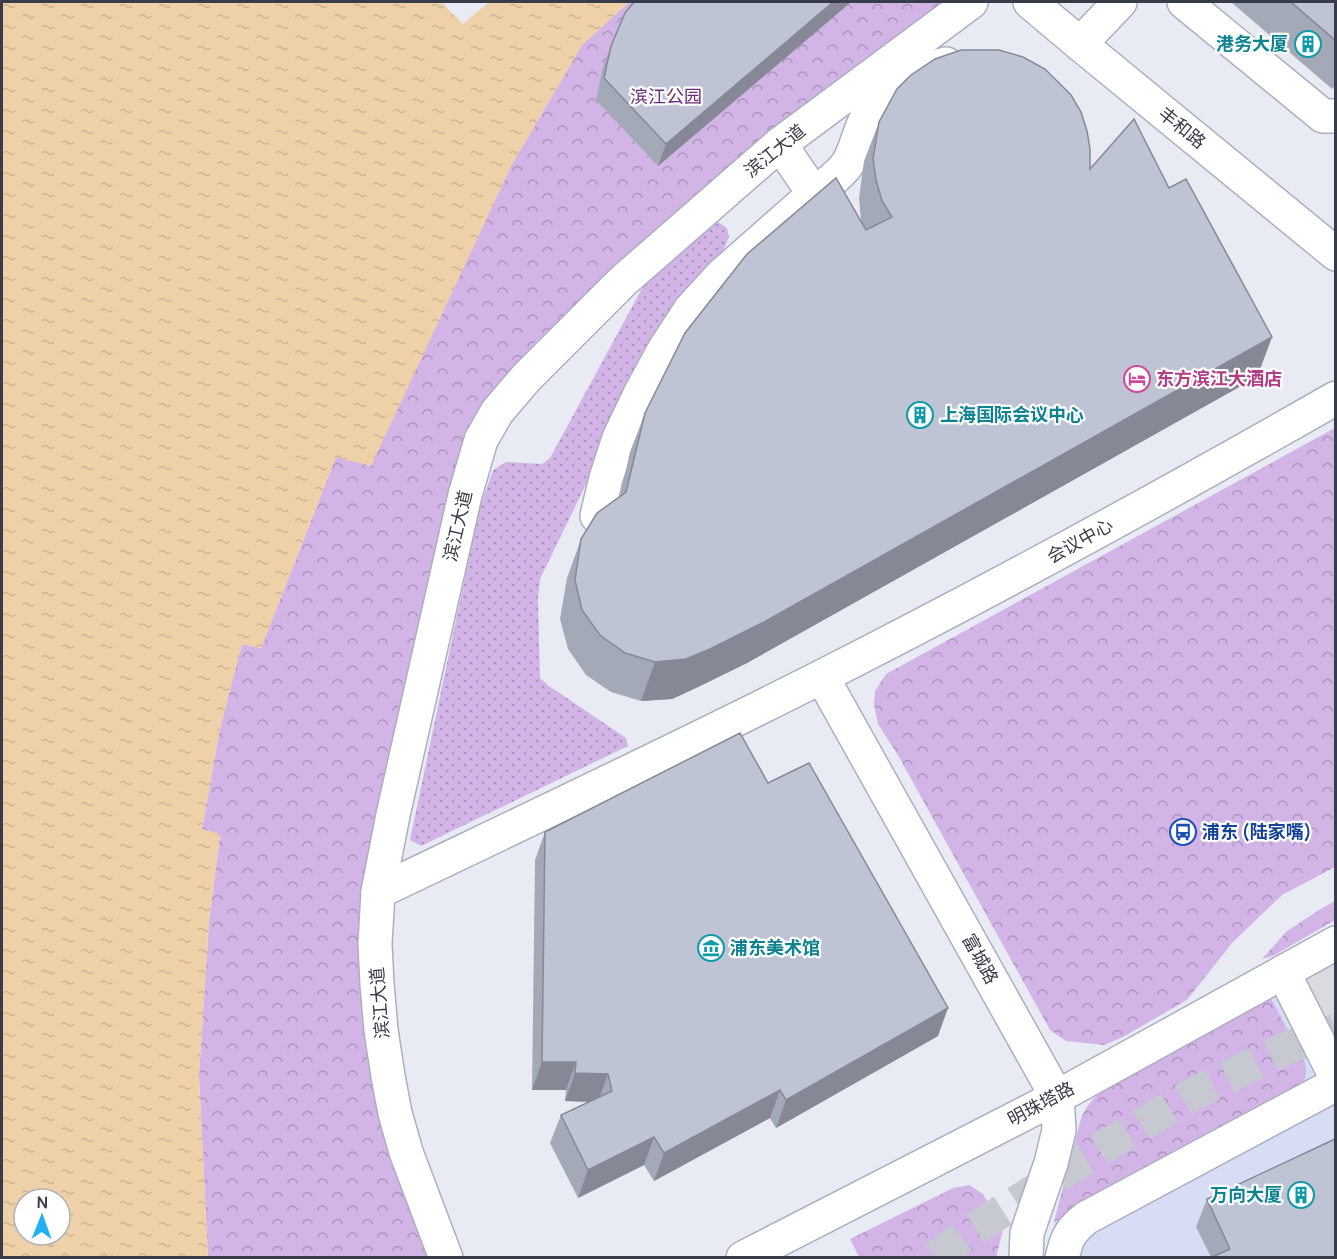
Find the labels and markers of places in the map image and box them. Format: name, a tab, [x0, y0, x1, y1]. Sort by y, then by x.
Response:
building icon: 港务大厦	[1293, 29, 1323, 59]
place label: 港务大厦	[1216, 31, 1288, 55]
hotel icon: 东方滨江大酒店	[1122, 364, 1152, 394]
place label: 东方滨江大酒店	[1156, 366, 1282, 390]
building icon: 上海国际会议中心	[905, 400, 935, 430]
place label: 上海国际会议中心	[940, 402, 1084, 426]
bus stop icon: 浦东 (陆家嘴)	[1168, 817, 1198, 847]
place label: 浦东 (陆家嘴)	[1202, 819, 1312, 843]
museum icon: 浦东美术馆	[696, 933, 726, 963]
place label: 浦东美术馆	[730, 935, 820, 959]
building icon: 万向大厦	[1286, 1180, 1316, 1210]
place label: 万向大厦	[1210, 1182, 1282, 1206]

